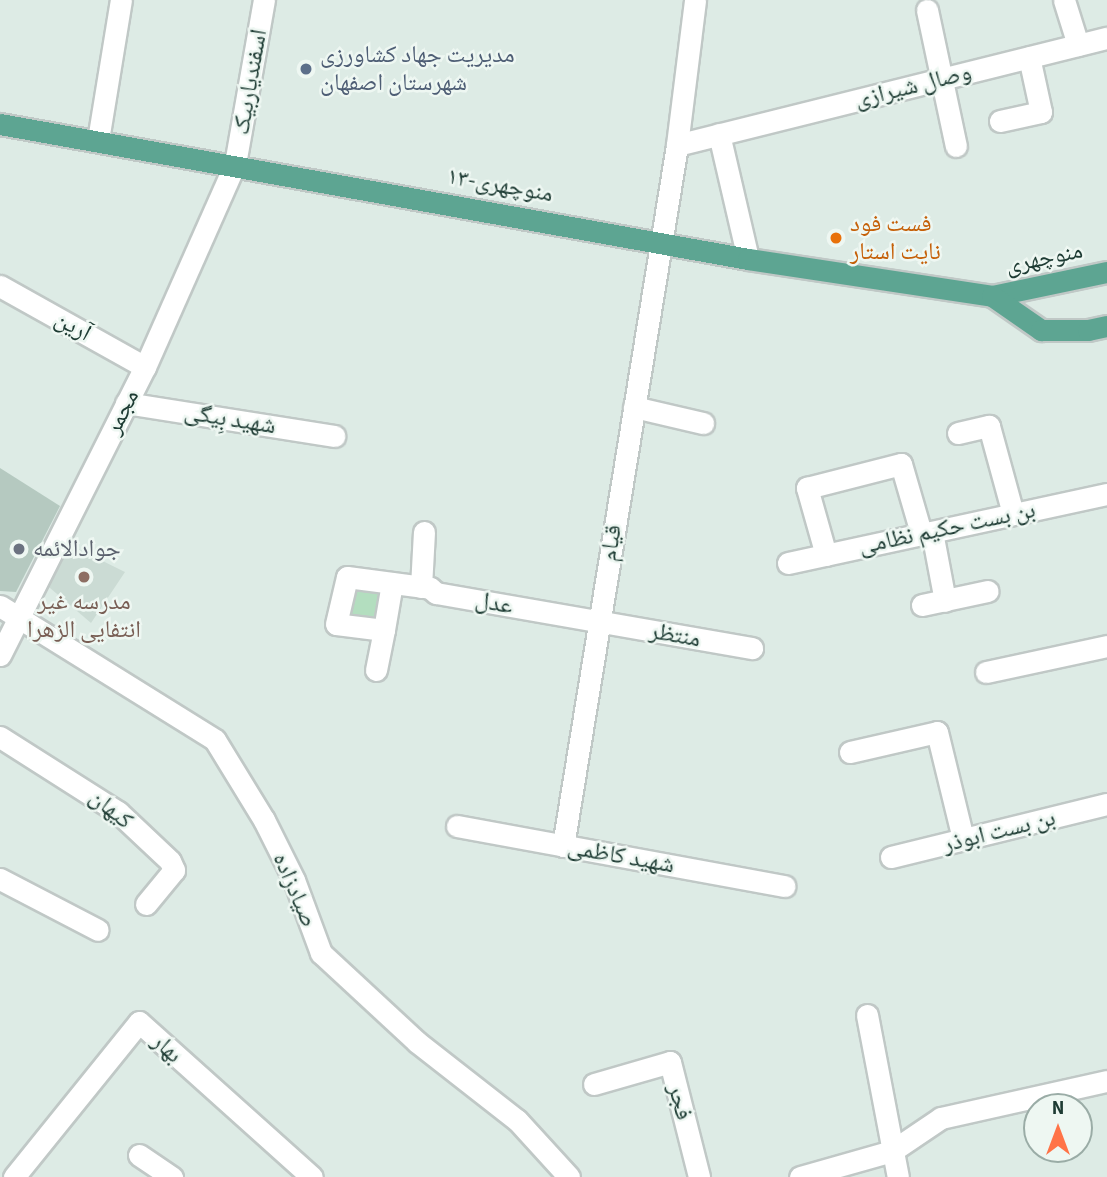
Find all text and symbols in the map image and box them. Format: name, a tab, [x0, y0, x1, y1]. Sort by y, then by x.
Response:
street label: اسفندیاربیک	[227, 27, 273, 137]
place label: مدیریت جهاد کشاورزی شهرستان اصفهان	[320, 41, 515, 97]
street label: وصال شیرازی	[852, 58, 974, 114]
marker: مدیریت جهاد کشاورزی شهرستان اصفهان	[298, 61, 314, 77]
street label: ۱۳-منوچهری	[445, 162, 555, 208]
place label: فست فود نایت استار	[850, 210, 941, 266]
marker: فست فود نایت استار	[828, 230, 844, 246]
street label: منوچهری	[1003, 236, 1085, 280]
street label: آرین	[50, 304, 96, 348]
street label: مجمر	[99, 385, 145, 439]
street label: شهید بِیگی	[182, 398, 278, 440]
street label: بن بست حکیم نظامی	[856, 495, 1038, 561]
street label: قیام	[594, 523, 628, 563]
place label: جوادالائمه	[33, 535, 121, 563]
marker: جوادالائمه	[11, 541, 27, 557]
marker: مدرسه غیر انتفایی الزهرا	[76, 569, 92, 585]
street label: عدل	[473, 586, 515, 620]
place label: مدرسه غیر انتفایی الزهرا	[27, 588, 141, 644]
street label: منتظر	[647, 616, 703, 654]
street label: کیهان	[83, 783, 139, 835]
street label: بن بست ابوذر	[940, 803, 1058, 859]
street label: شهید کاظمی	[565, 832, 677, 880]
street label: صیادزاده	[266, 848, 324, 932]
street label: بهار	[146, 1027, 188, 1069]
street label: فجر	[662, 1081, 698, 1123]
north arrow	[1023, 1093, 1093, 1163]
text: N	[1052, 1095, 1064, 1122]

